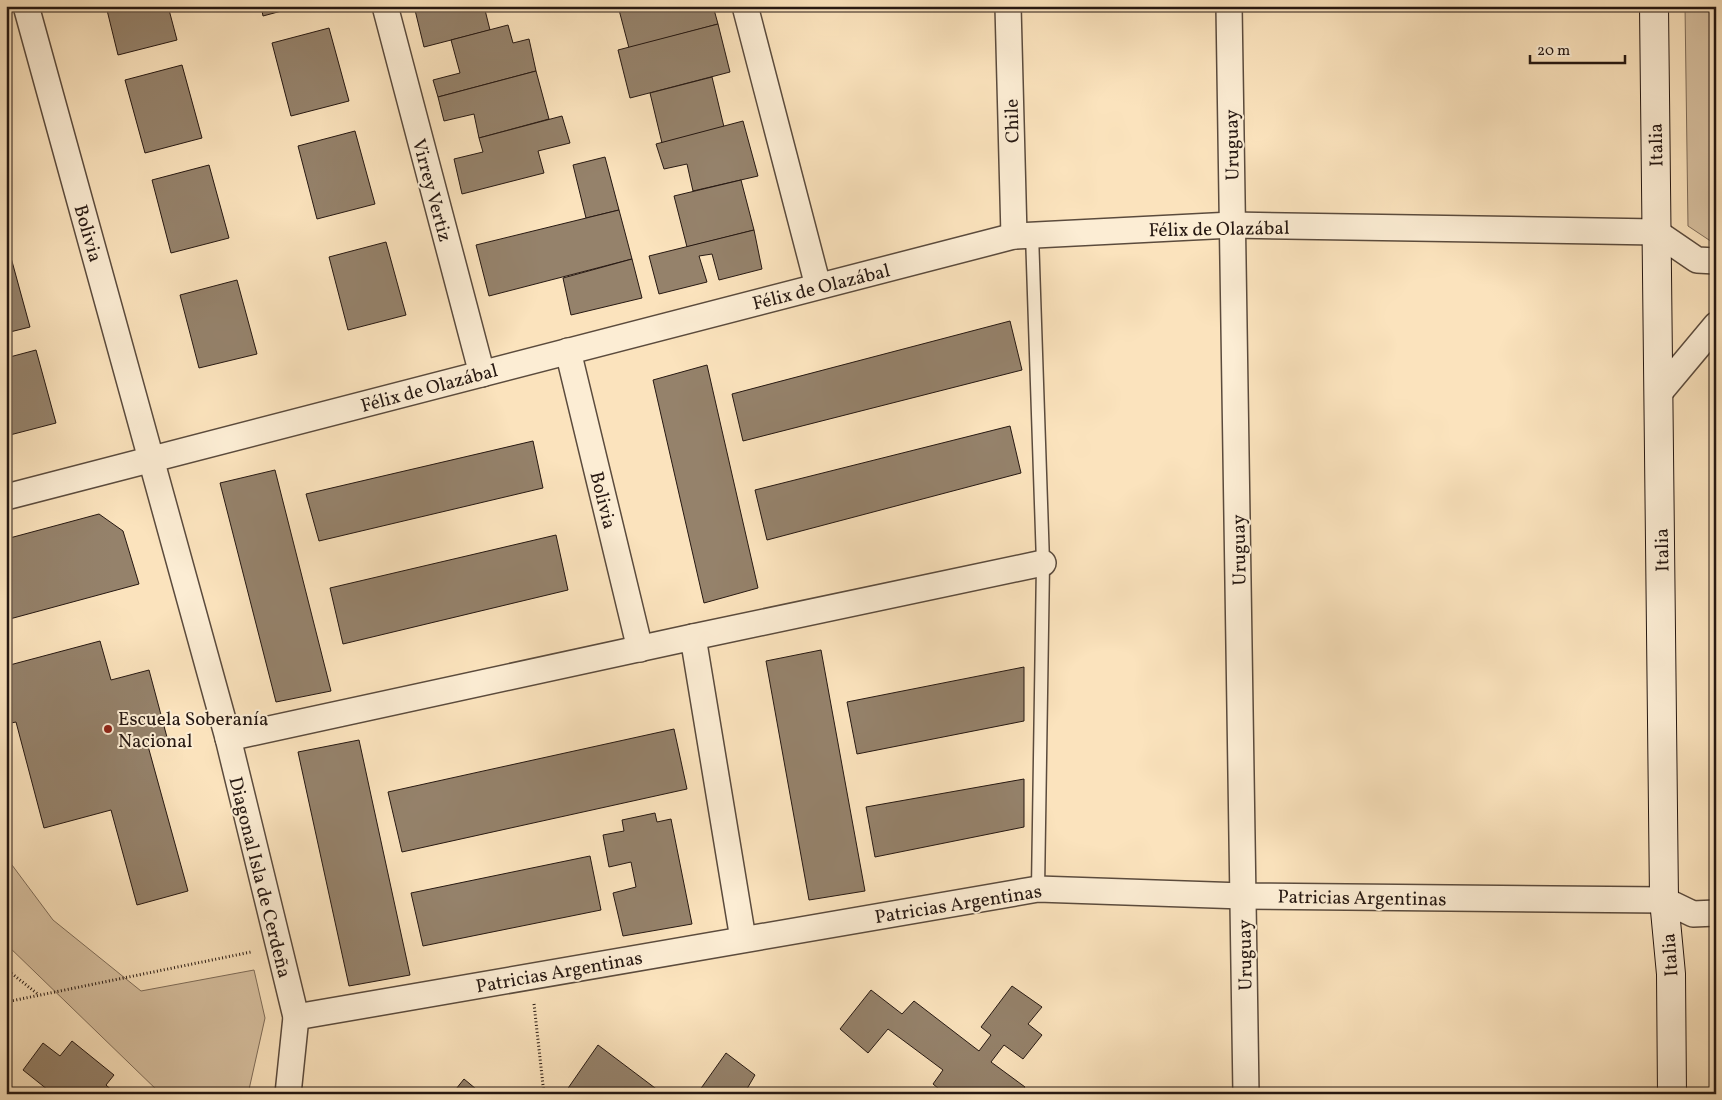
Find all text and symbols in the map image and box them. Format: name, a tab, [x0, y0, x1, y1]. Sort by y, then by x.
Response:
scale bar	[1530, 32, 1624, 64]
text: 20 m	[1537, 41, 1570, 62]
street label: Chile	[1000, 99, 1026, 143]
street label: Uruguay	[1219, 109, 1247, 181]
street label: Italia	[1644, 123, 1670, 167]
street label: Virrey Vertiz	[405, 136, 457, 245]
street label: Bolivia	[67, 202, 108, 265]
street label: Félix de Olazábal	[1148, 216, 1290, 244]
street label: Félix de Olazábal	[750, 258, 893, 318]
street label: Félix de Olazábal	[358, 358, 501, 420]
street label: Bolivia	[582, 469, 622, 532]
street label: Uruguay	[1226, 514, 1254, 586]
street label: Italia	[1650, 528, 1676, 572]
place label: Escuela Soberanía Nacional	[118, 707, 268, 755]
marker: Escuela Soberanía Nacional	[102, 723, 114, 735]
street label: Diagonal Isla de Cerdeña	[221, 774, 297, 981]
street label: Patricias Argentinas	[873, 879, 1044, 931]
street label: Patricias Argentinas	[1277, 885, 1447, 913]
street label: Uruguay	[1232, 919, 1260, 991]
street label: Italia	[1657, 932, 1685, 978]
street label: Patricias Argentinas	[474, 946, 645, 1000]

